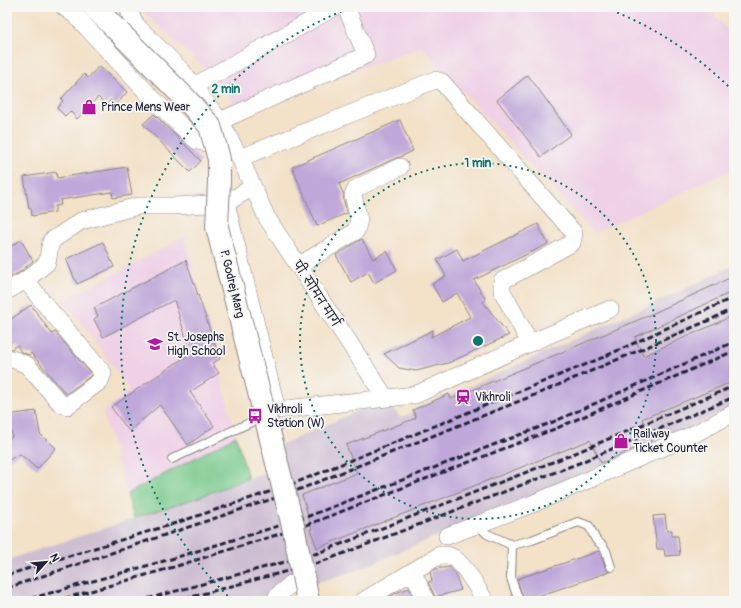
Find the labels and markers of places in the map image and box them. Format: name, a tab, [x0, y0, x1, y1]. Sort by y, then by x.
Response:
shop icon: Prince Mens Wear	[80, 98, 98, 116]
place label: Prince Mens Wear	[101, 100, 191, 115]
place label: St. Josephs High School	[167, 330, 226, 359]
centre of rings	[471, 334, 485, 348]
school or university icon: St. Josephs High School	[146, 335, 164, 353]
station icon: Vikhroli	[454, 388, 472, 406]
place label: Vikhroli	[475, 390, 510, 405]
place label: Vikhroli Station (W)	[267, 402, 325, 431]
bus stop icon: Vikhroli Station (W)	[246, 407, 264, 425]
place label: Railway Ticket Counter	[633, 427, 709, 456]
shop icon: Railway Ticket Counter	[612, 432, 630, 450]

